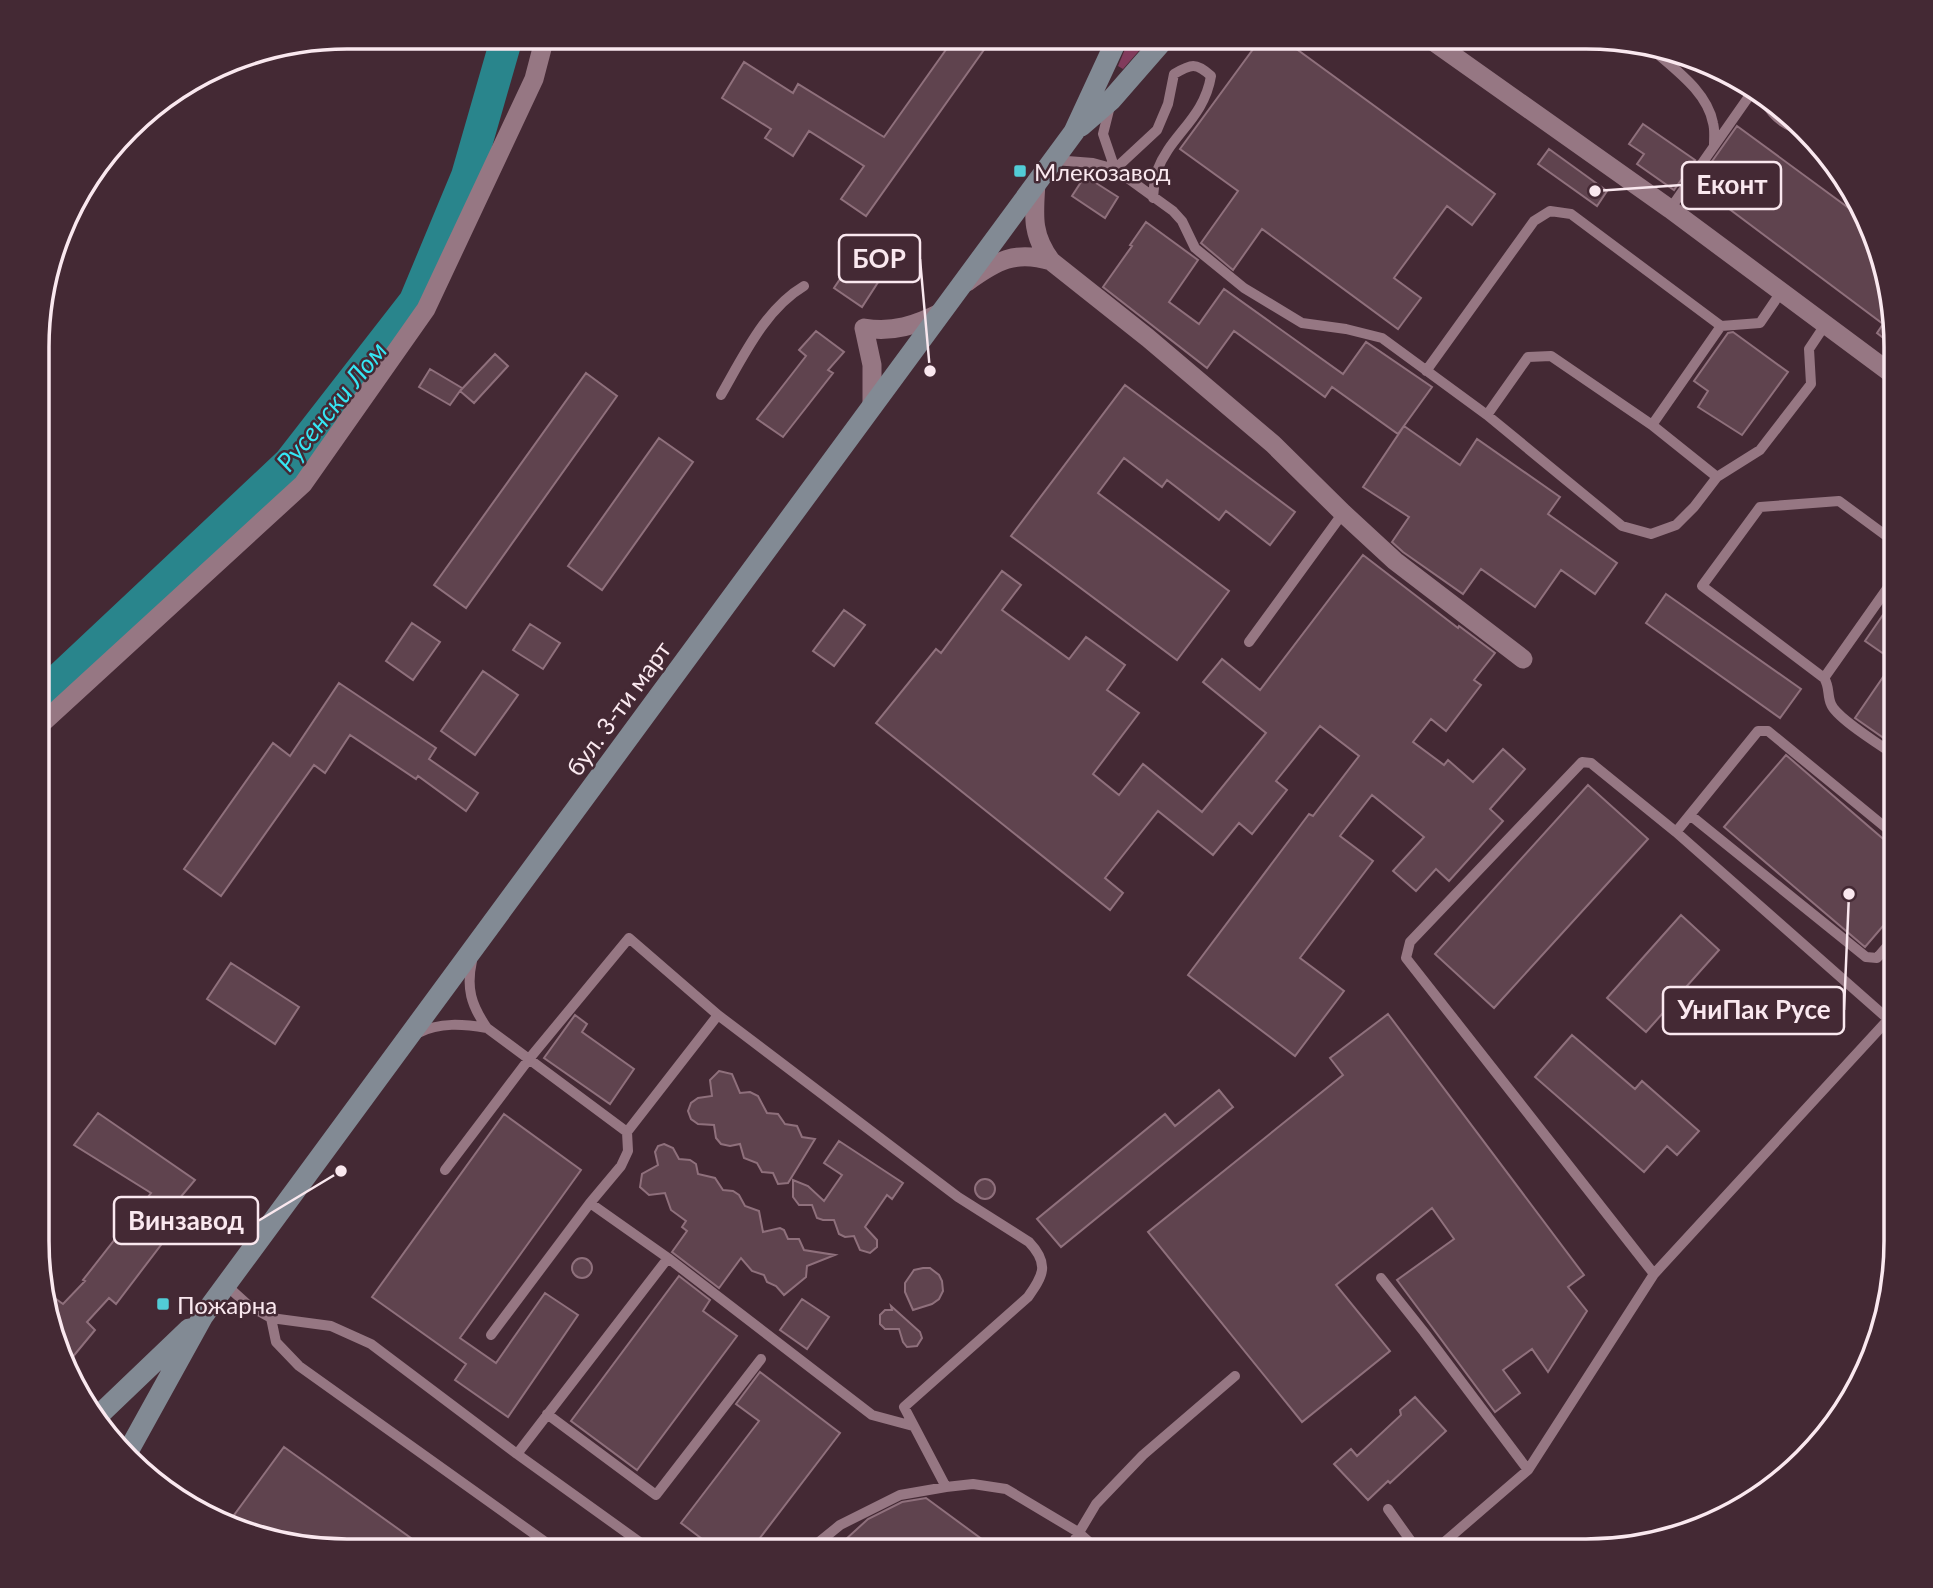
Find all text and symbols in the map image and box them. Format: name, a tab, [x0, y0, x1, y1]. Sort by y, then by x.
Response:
place label: Млекозавод	[1034, 157, 1171, 186]
callout: Еконт	[1682, 162, 1781, 209]
marker: Млекозавод	[1012, 163, 1028, 179]
text: Еконт	[1696, 168, 1768, 200]
callout: БОР	[839, 235, 920, 282]
text: БОР	[852, 242, 906, 274]
water label: Русенски Лом	[269, 335, 393, 477]
street label: бул. 3-ти март	[559, 635, 677, 781]
callout: УниПак Русе	[1663, 987, 1844, 1034]
text: УниПак Русе	[1676, 993, 1831, 1025]
callout: Винзавод	[114, 1197, 258, 1244]
text: Винзавод	[128, 1204, 244, 1236]
place label: Пожарна	[177, 1290, 277, 1319]
marker: Пожарна	[155, 1296, 171, 1312]

